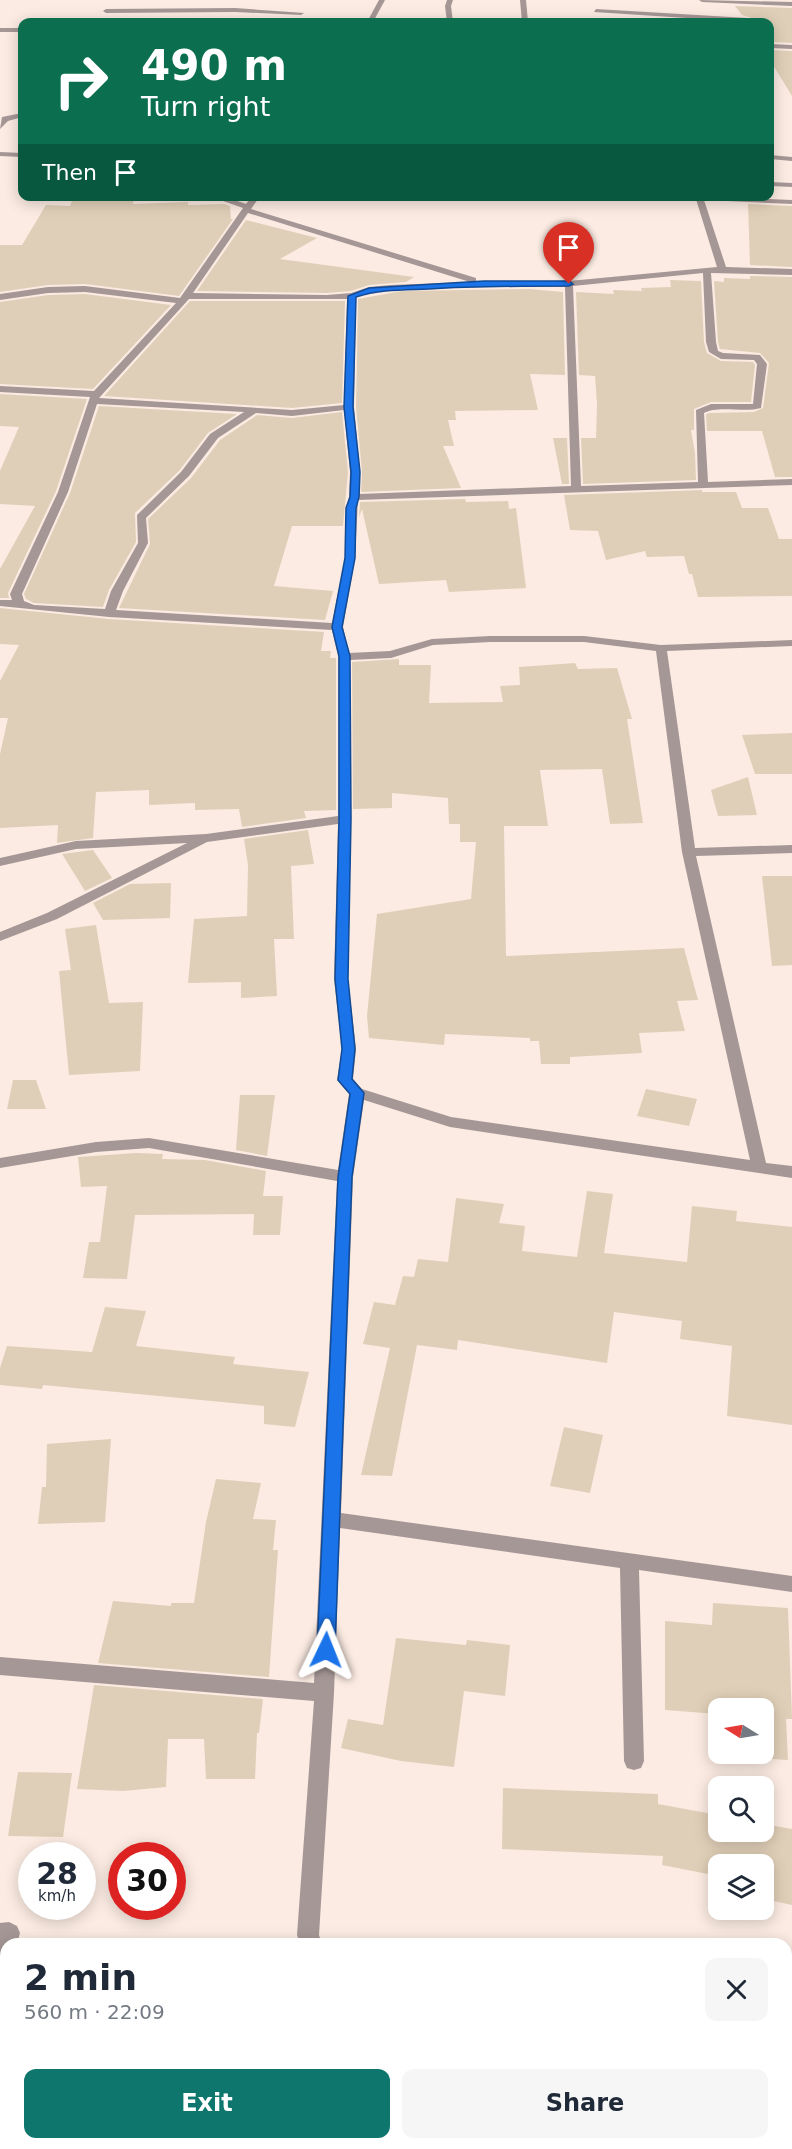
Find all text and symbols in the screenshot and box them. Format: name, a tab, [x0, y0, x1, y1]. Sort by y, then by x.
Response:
text: 490 m	[141, 41, 287, 90]
icon: right	[42, 42, 120, 120]
text: Turn right	[141, 91, 270, 122]
icon: arrive	[109, 156, 142, 189]
text: Then	[42, 160, 97, 185]
pin	[543, 222, 594, 284]
icon: arrive	[552, 231, 585, 264]
position arrow	[294, 1618, 358, 1682]
north arrow	[708, 1698, 774, 1764]
map controls	[708, 1698, 774, 1920]
button: search	[708, 1776, 774, 1842]
speed limit sign: 30	[108, 1842, 186, 1920]
button: layers	[708, 1854, 774, 1920]
text: 28	[36, 1856, 78, 1891]
text: km/h	[38, 1887, 76, 1905]
text: 2 min	[24, 1957, 137, 1998]
button: close	[705, 1958, 768, 2021]
text: 560 m · 22:09	[24, 2000, 165, 2024]
button: Exit	[24, 2069, 390, 2138]
button: Share	[402, 2069, 768, 2138]

